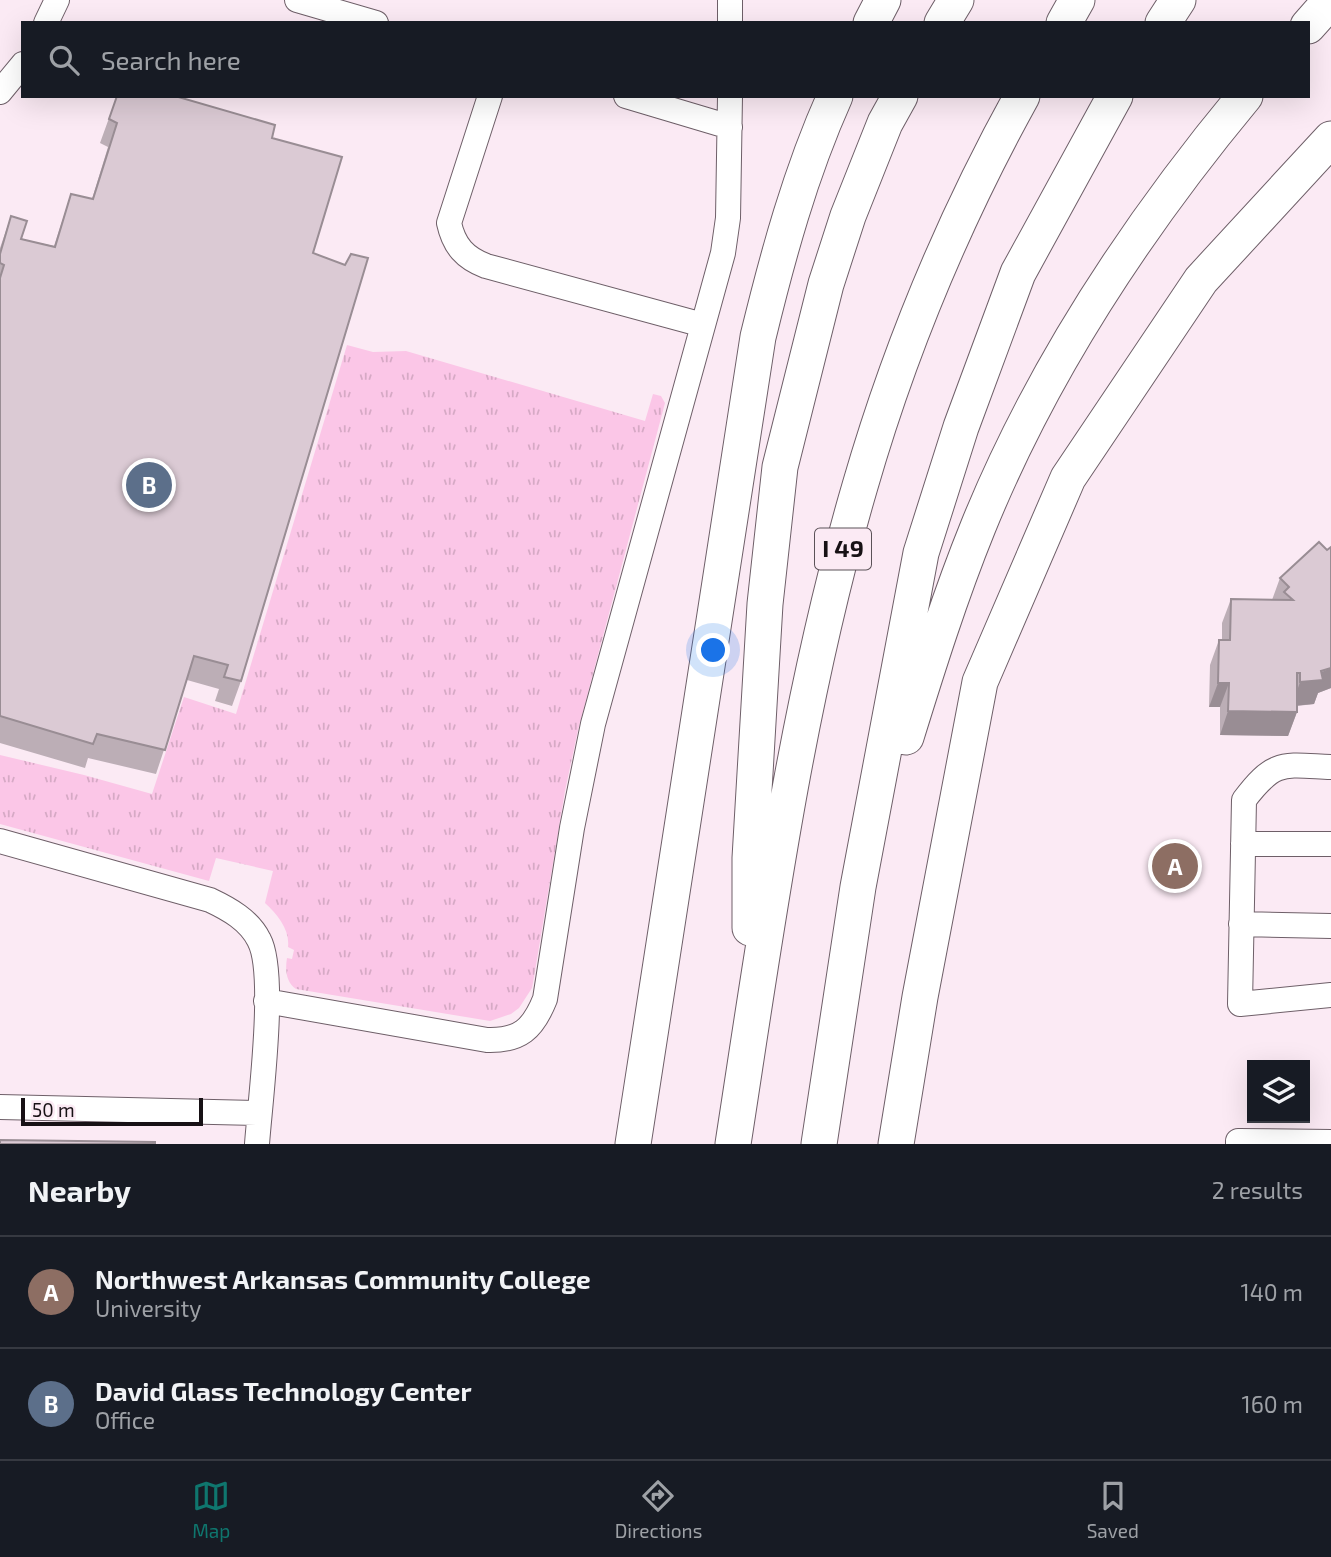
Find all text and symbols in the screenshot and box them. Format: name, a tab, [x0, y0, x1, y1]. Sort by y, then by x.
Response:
search box	[21, 21, 1310, 98]
icon: search	[45, 41, 83, 79]
text: Search here	[101, 44, 241, 75]
pin: B	[126, 459, 172, 511]
road number: I 49	[815, 528, 871, 570]
your location	[696, 633, 730, 667]
pin: A	[1152, 840, 1198, 892]
map controls	[1247, 1060, 1310, 1123]
button: layers	[1247, 1060, 1310, 1123]
scale bar	[21, 1095, 203, 1127]
text: 50 m	[32, 1098, 75, 1121]
text: Nearby	[28, 1172, 131, 1208]
text: 2 results	[1212, 1176, 1303, 1204]
text: Northwest Arkansas Community College	[95, 1263, 591, 1294]
text: A	[43, 1278, 59, 1306]
text: 140 m	[1241, 1278, 1303, 1306]
text: University	[95, 1294, 201, 1322]
text: David Glass Technology Center	[95, 1375, 472, 1406]
text: B	[44, 1390, 58, 1418]
text: 160 m	[1242, 1390, 1303, 1418]
text: Office	[95, 1406, 155, 1434]
tab: Map	[192, 1477, 230, 1542]
tab: Directions	[615, 1477, 702, 1542]
tab: Saved	[1087, 1477, 1139, 1542]

